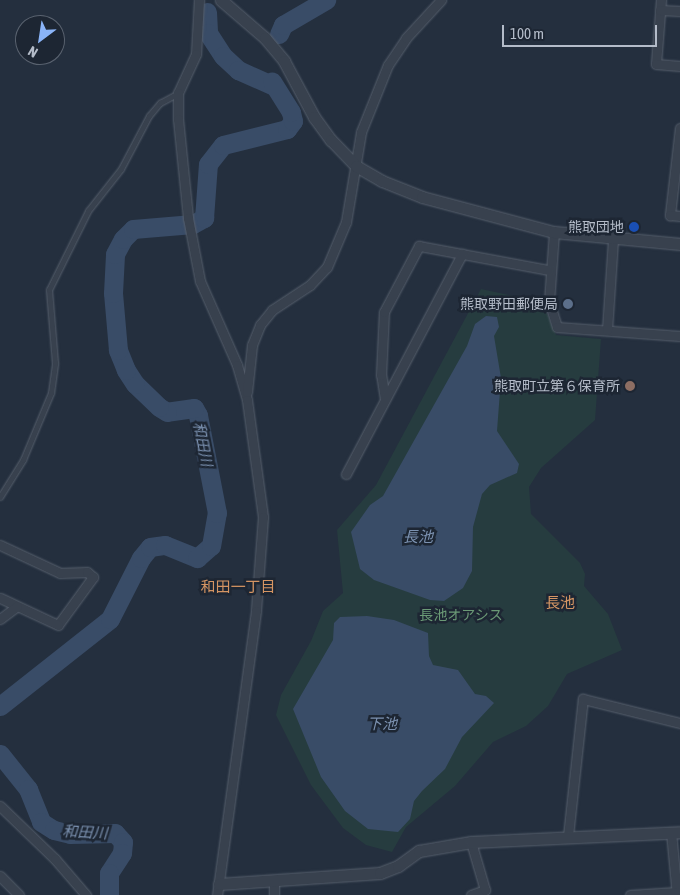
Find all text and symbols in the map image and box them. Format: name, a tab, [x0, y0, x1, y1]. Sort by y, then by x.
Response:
north arrow	[15, 15, 65, 65]
scale bar	[505, 15, 660, 47]
text: 100 m	[510, 25, 544, 42]
text: N	[25, 43, 40, 61]
place label: 熊取団地	[568, 219, 624, 235]
marker: 熊取団地	[628, 221, 640, 233]
place label: 熊取野田郵便局	[460, 296, 558, 312]
marker: 熊取野田郵便局	[562, 298, 574, 310]
place label: 熊取町立第６保育所	[494, 378, 620, 394]
marker: 熊取町立第６保育所	[624, 380, 636, 392]
water label: 和田川	[190, 420, 216, 468]
water label: 長池	[403, 528, 433, 546]
district label: 和田一丁目	[201, 578, 275, 596]
district label: 長池	[545, 594, 575, 612]
park label: 長池オアシス	[419, 607, 503, 623]
water label: 下池	[367, 715, 397, 733]
water label: 和田川	[62, 822, 108, 842]

